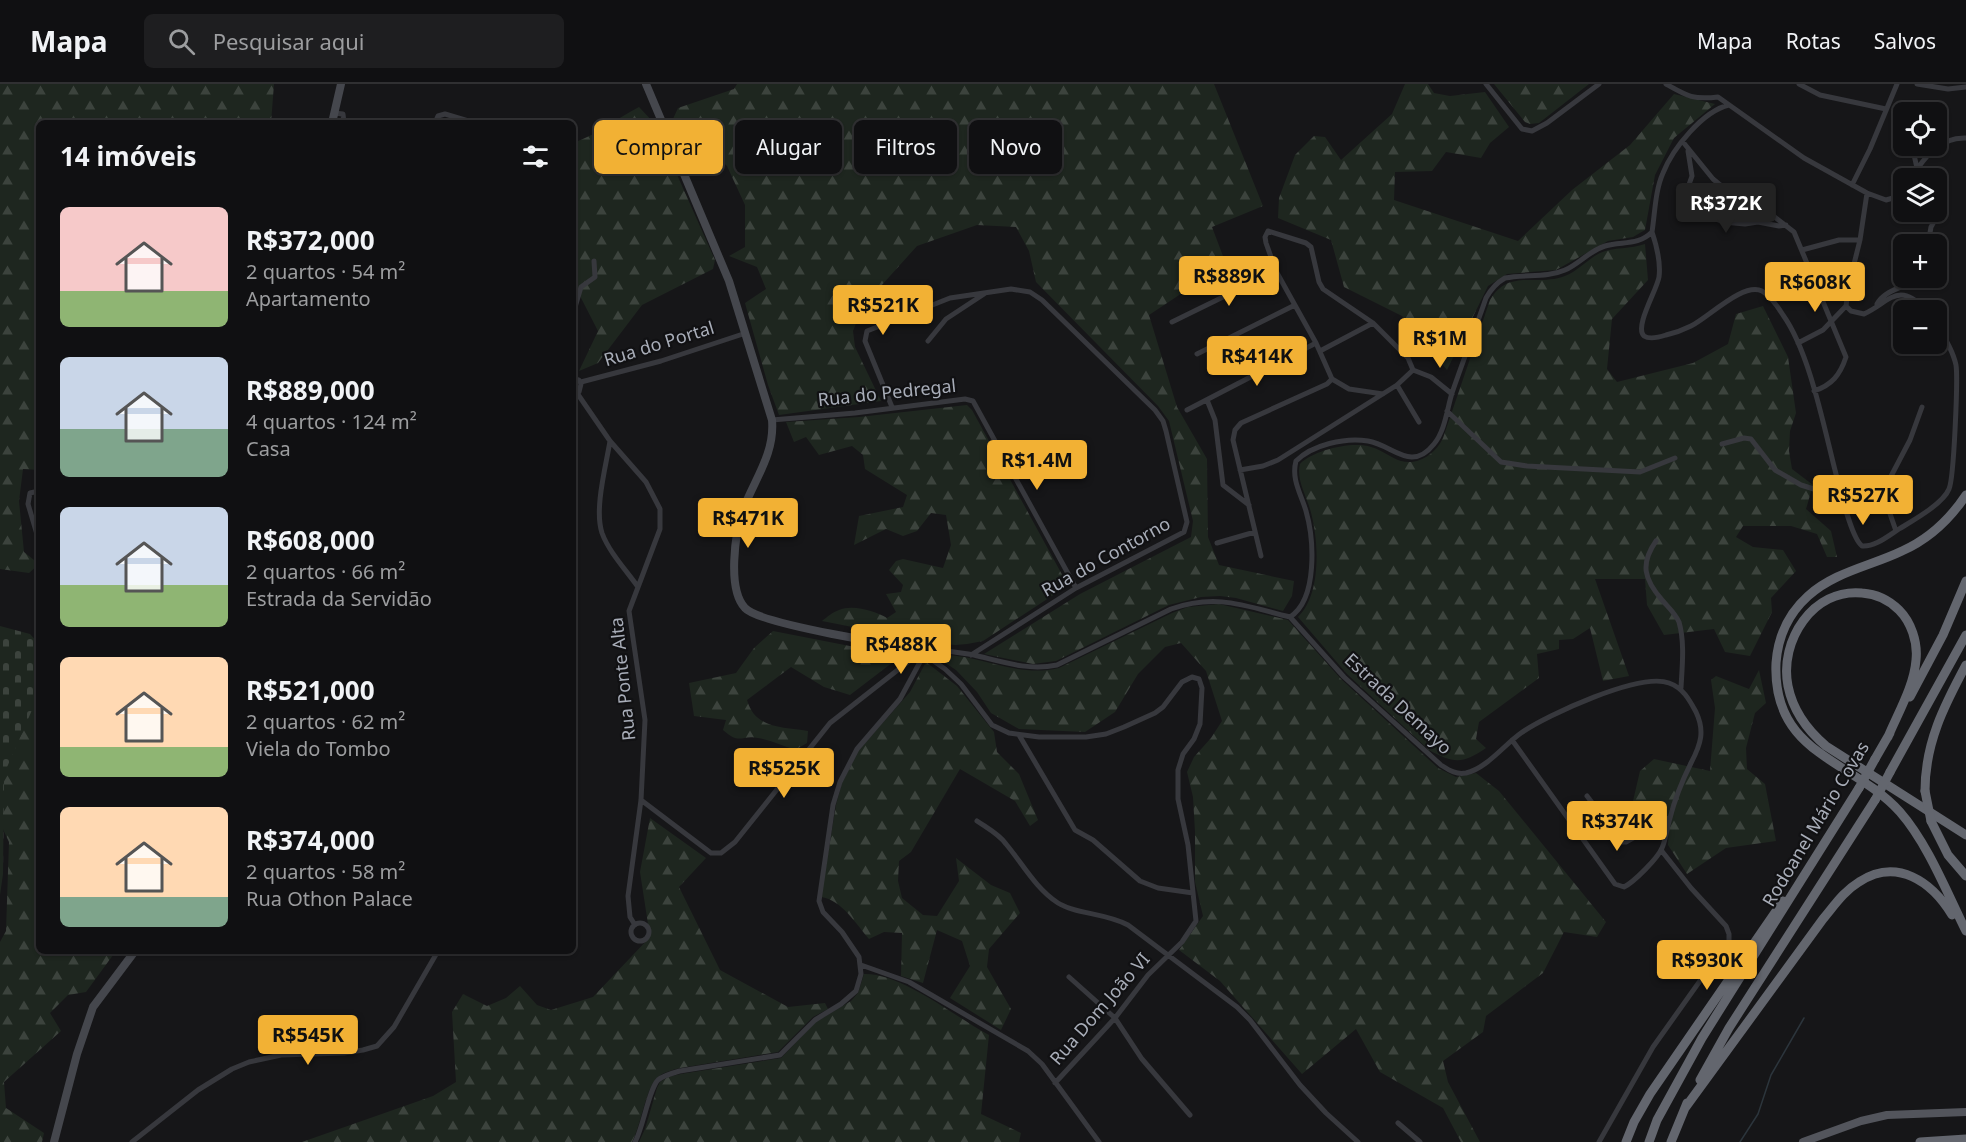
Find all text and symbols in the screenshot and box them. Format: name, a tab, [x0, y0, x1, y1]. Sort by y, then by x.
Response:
search box	[144, 14, 564, 68]
text: Mapa	[30, 22, 108, 60]
icon: search	[165, 25, 198, 58]
text: Pesquisar aqui	[213, 26, 365, 56]
text: Mapa	[1697, 27, 1753, 55]
text: Rotas	[1786, 27, 1841, 55]
text: Salvos	[1874, 27, 1936, 55]
map controls	[1893, 102, 1947, 354]
button: locate	[1893, 102, 1947, 156]
chip: Comprar	[594, 120, 723, 174]
chip: Alugar	[735, 120, 842, 174]
chip: Filtros	[854, 120, 957, 174]
chip: Novo	[969, 120, 1062, 174]
text: 14 imóveis	[60, 138, 197, 174]
icon: filters	[519, 140, 552, 173]
button: layers	[1893, 168, 1947, 222]
pin: R$372K	[1677, 183, 1775, 234]
text: R$372K	[1690, 189, 1762, 216]
text: R$372,000	[246, 222, 375, 258]
icon: home	[108, 231, 180, 303]
button: +	[1893, 234, 1947, 288]
pin: R$889K	[1180, 256, 1278, 307]
text: 2 quartos · 54 m²	[246, 258, 405, 285]
text: R$889K	[1193, 262, 1265, 289]
pin: R$608K	[1766, 262, 1864, 313]
text: R$608K	[1779, 268, 1851, 295]
text: Apartamento	[246, 285, 371, 312]
pin: R$521K	[834, 285, 932, 336]
text: R$521K	[847, 291, 919, 318]
button: −	[1893, 300, 1947, 354]
street label: Rua do Portal	[601, 315, 717, 371]
pin: R$1M	[1404, 318, 1476, 369]
text: R$1M	[1413, 324, 1467, 351]
pin: R$414K	[1208, 336, 1306, 387]
text: R$414K	[1221, 342, 1293, 369]
text: R$889,000	[246, 372, 375, 408]
street label: Rua do Pedregal	[817, 373, 957, 411]
icon: home	[108, 381, 180, 453]
text: 4 quartos · 124 m²	[246, 408, 417, 435]
text: Casa	[246, 435, 291, 462]
pin: R$1.4M	[988, 440, 1086, 491]
text: R$1.4M	[1001, 446, 1073, 473]
pin: R$527K	[1814, 475, 1912, 526]
text: R$527K	[1827, 481, 1899, 508]
pin: R$471K	[699, 498, 797, 549]
text: R$471K	[712, 504, 784, 531]
street label: Rua do Contorno	[1037, 511, 1174, 602]
text: R$608,000	[246, 522, 375, 558]
icon: home	[108, 531, 180, 603]
text: 2 quartos · 66 m²	[246, 558, 405, 585]
text: Estrada da Servidão	[246, 585, 432, 612]
street label: Rua Ponte Alta	[604, 616, 640, 742]
pin: R$488K	[852, 624, 950, 675]
text: R$488K	[865, 630, 937, 657]
street label: Estrada Demayo	[1340, 647, 1457, 759]
text: R$521,000	[246, 672, 375, 708]
icon: home	[108, 681, 180, 753]
text: 2 quartos · 62 m²	[246, 708, 405, 735]
text: Viela do Tombo	[246, 735, 391, 762]
street label: Rodoanel Mário Covas	[1756, 736, 1874, 910]
pin: R$525K	[735, 748, 833, 799]
text: R$525K	[748, 754, 820, 781]
pin: R$374K	[1568, 801, 1666, 852]
text: R$374K	[1581, 807, 1653, 834]
text: R$374,000	[246, 822, 375, 858]
icon: home	[108, 831, 180, 903]
text: 2 quartos · 58 m²	[246, 858, 405, 885]
text: Rua Othon Palace	[246, 885, 413, 912]
pin: R$930K	[1658, 940, 1756, 991]
text: R$930K	[1671, 946, 1743, 973]
street label: Rua Dom João VI	[1044, 947, 1155, 1069]
pin: R$545K	[259, 1015, 357, 1066]
text: R$545K	[272, 1021, 344, 1048]

